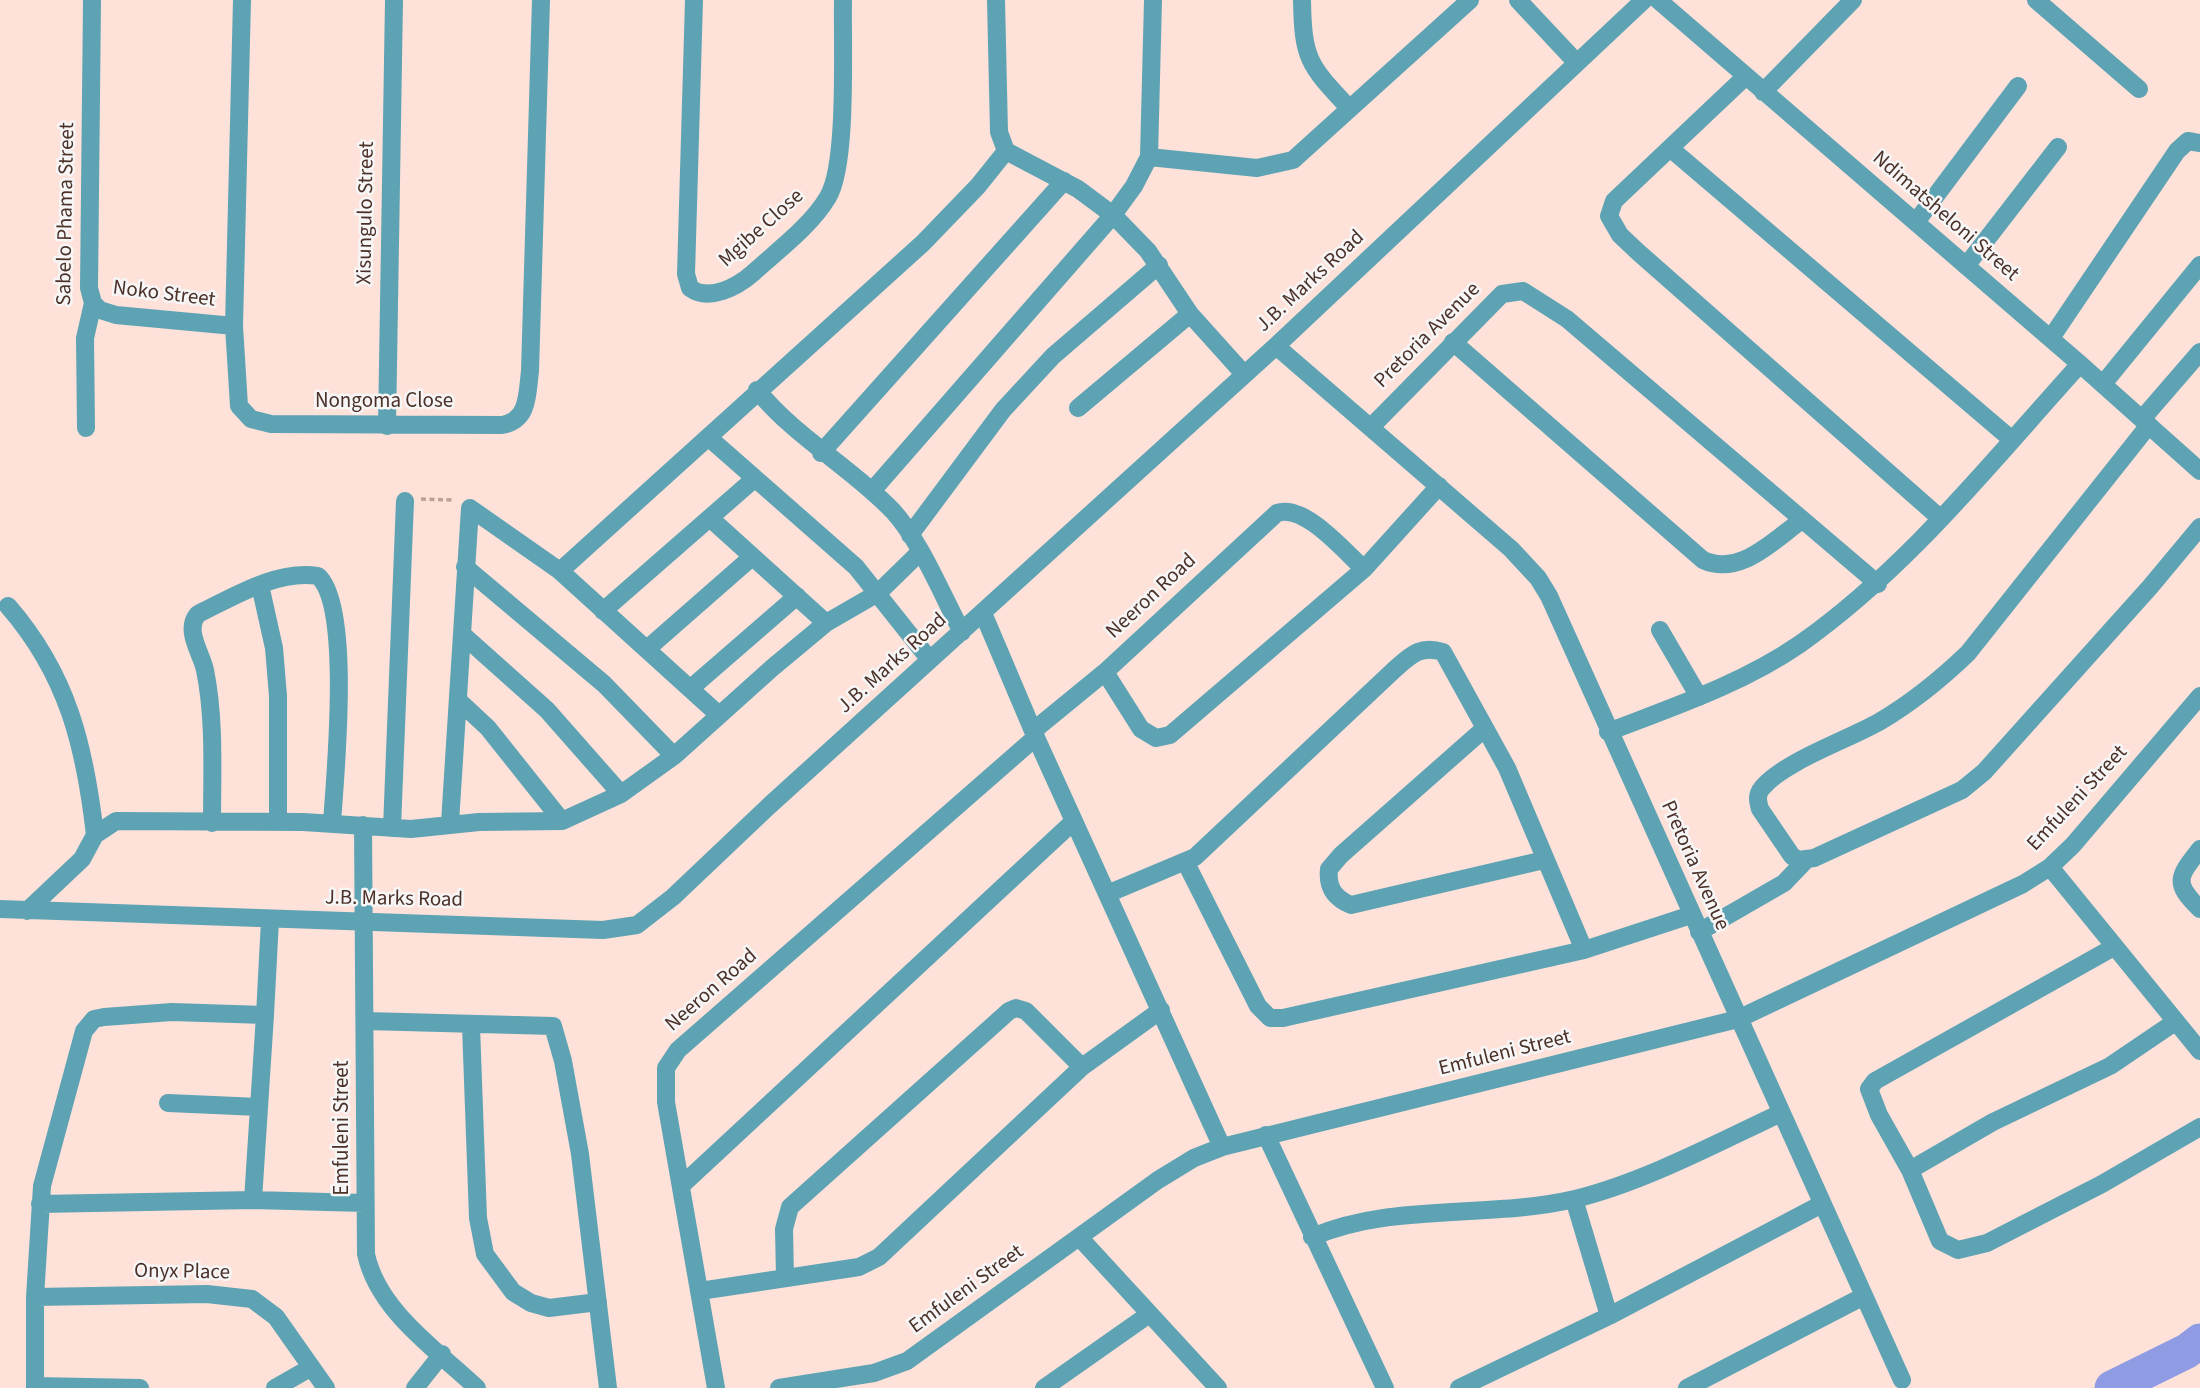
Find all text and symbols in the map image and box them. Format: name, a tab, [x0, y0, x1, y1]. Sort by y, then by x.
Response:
street label: Sabelo Phama Street	[53, 122, 81, 306]
street label: Xisungulo Street	[353, 141, 381, 285]
street label: Ndimatsheloni Street	[1867, 147, 2023, 287]
street label: Mgibe Close	[715, 184, 809, 274]
street label: J.B. Marks Road	[1252, 226, 1370, 338]
street label: Noko Street	[111, 276, 217, 314]
street label: Pretoria Avenue	[1370, 278, 1486, 394]
street label: Nongoma Close	[315, 389, 453, 415]
street label: Neeron Road	[1102, 549, 1202, 645]
street label: J.B. Marks Road	[833, 608, 953, 720]
street label: Emfuleni Street	[2023, 741, 2133, 857]
street label: Pretoria Avenue	[1654, 797, 1734, 935]
street label: J.B. Marks Road	[325, 886, 463, 914]
street label: Neeron Road	[661, 944, 763, 1038]
street label: Emfuleni Street	[1436, 1025, 1574, 1083]
street label: Emfuleni Street	[330, 1060, 356, 1196]
street label: Emfuleni Street	[905, 1240, 1029, 1340]
street label: Onyx Place	[134, 1260, 230, 1286]

